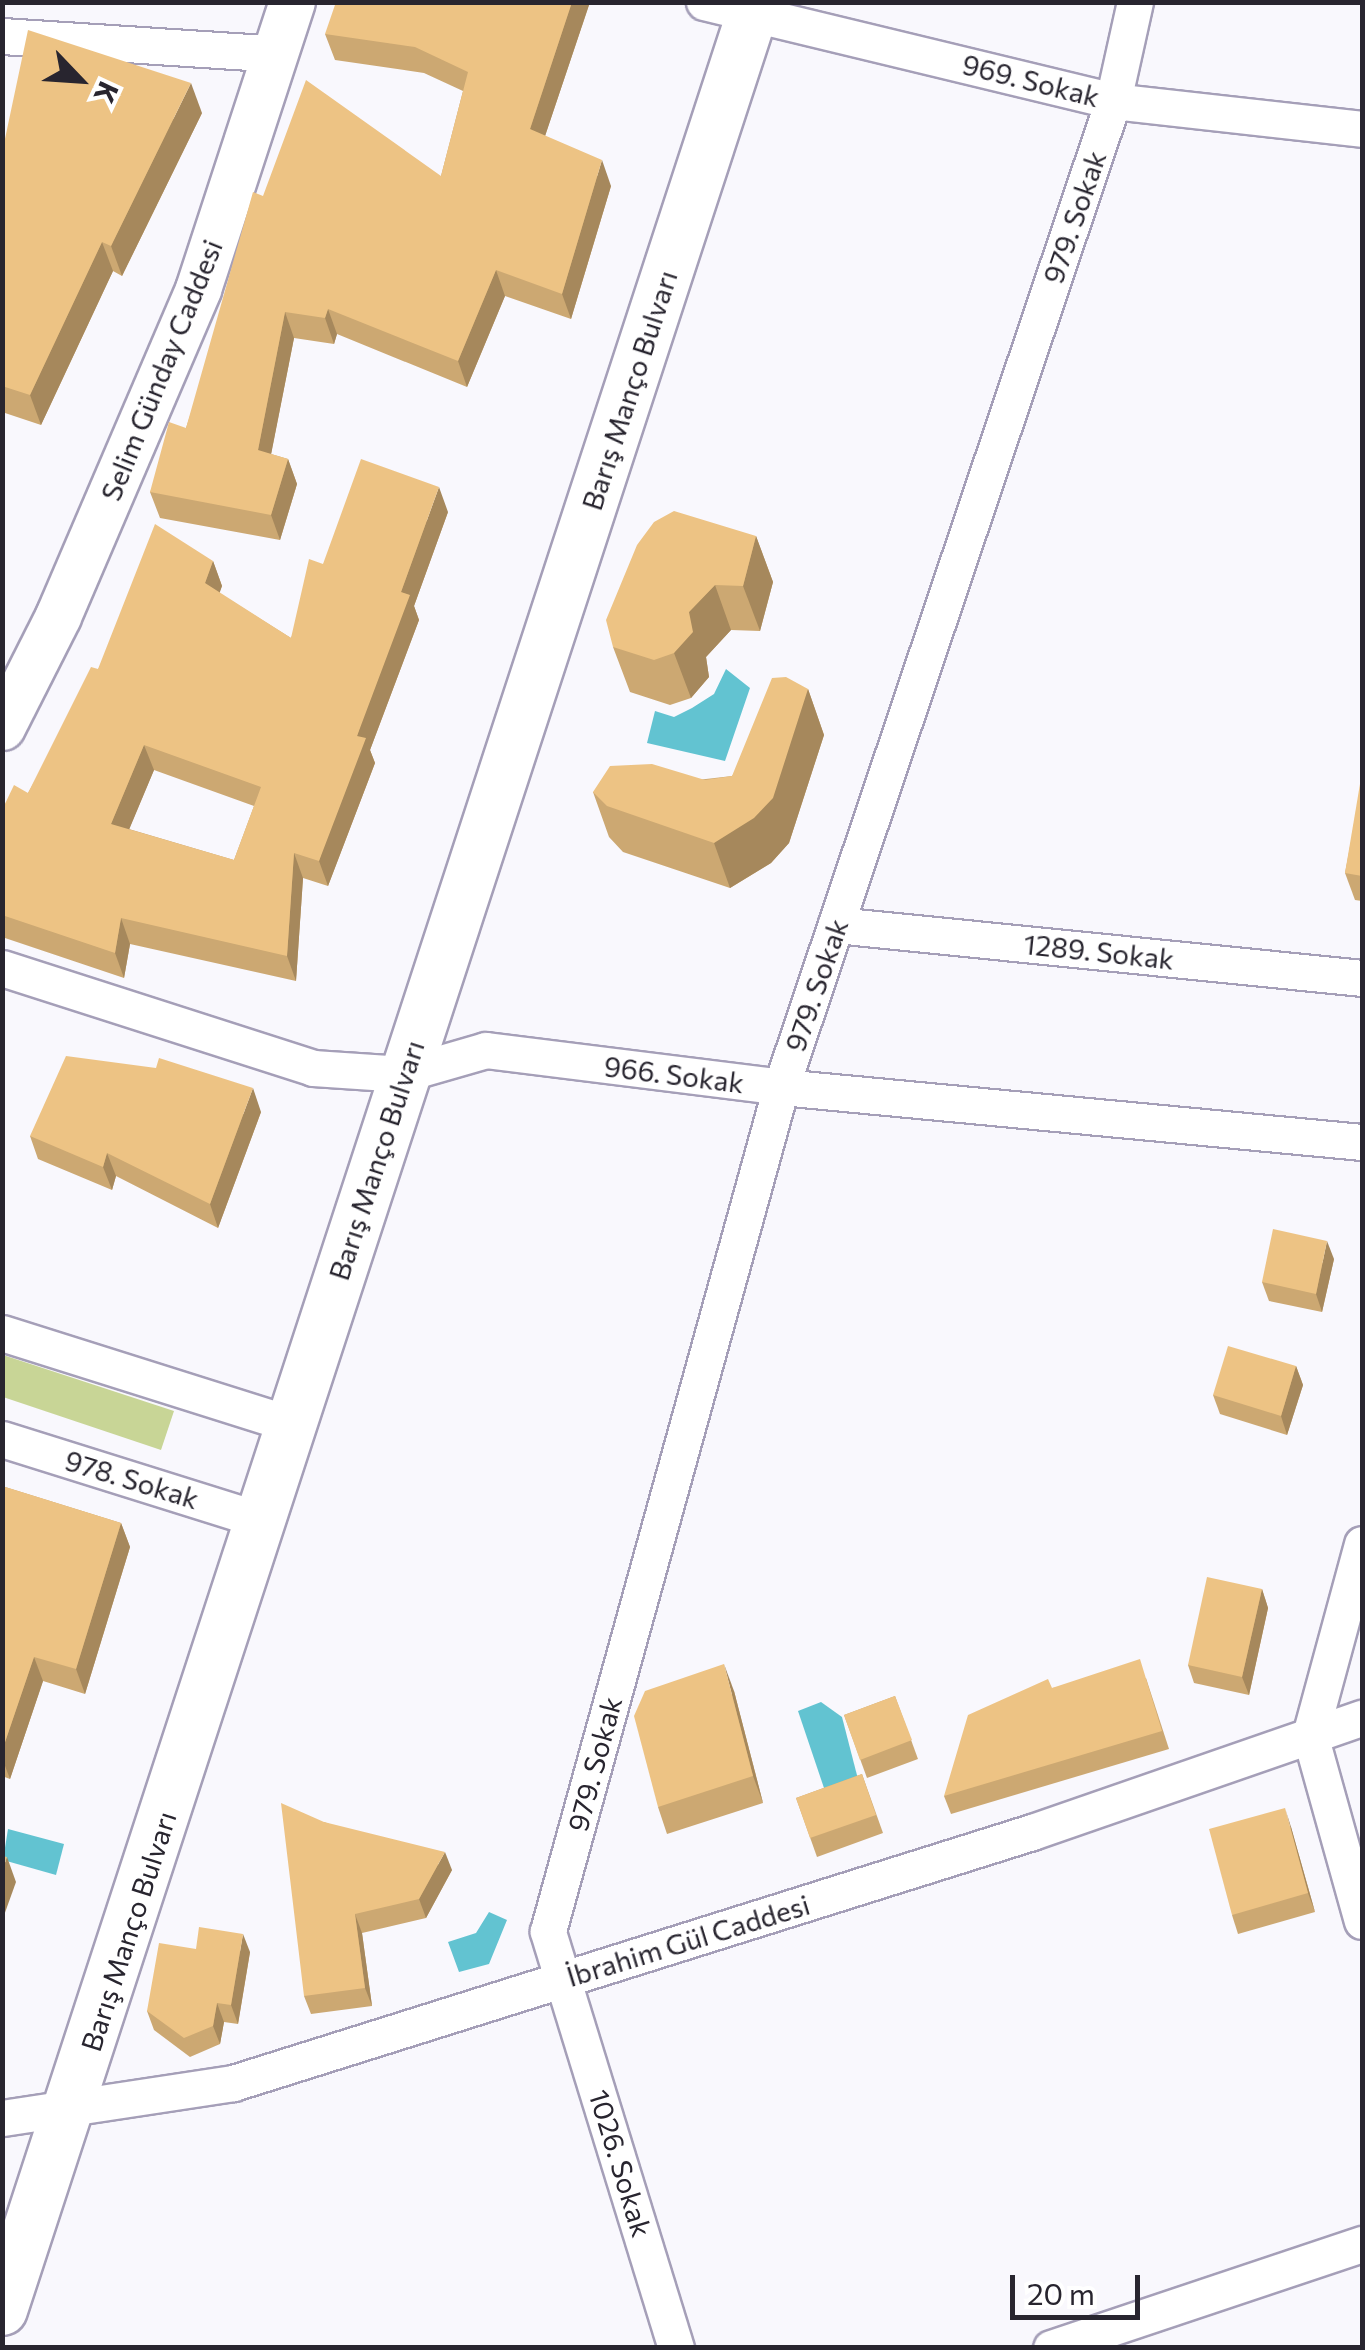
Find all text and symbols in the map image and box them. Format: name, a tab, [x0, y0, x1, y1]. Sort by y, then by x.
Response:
north arrow	[30, 30, 130, 130]
street label: 969. Sokak	[959, 47, 1103, 113]
text: K	[88, 77, 127, 109]
street label: 979. Sokak	[1036, 146, 1112, 288]
street label: Selim Günday Caddesi	[93, 234, 229, 506]
street label: Barış Manço Bulvarı	[574, 266, 684, 514]
street label: 979. Sokak	[778, 914, 854, 1056]
street label: 1289. Sokak	[1022, 926, 1176, 976]
street label: Barış Manço Bulvarı	[321, 1036, 431, 1284]
street label: 966. Sokak	[602, 1049, 746, 1099]
street label: 978. Sokak	[61, 1443, 203, 1515]
street label: 979. Sokak	[560, 1693, 628, 1835]
street label: Barış Manço Bulvarı	[73, 1807, 183, 2055]
street label: İbrahim Gül Caddesi	[562, 1887, 814, 1993]
street label: 1026. Sokak	[583, 2085, 659, 2241]
scale bar	[1015, 2255, 1145, 2317]
text: 20 m	[1027, 2274, 1095, 2311]

